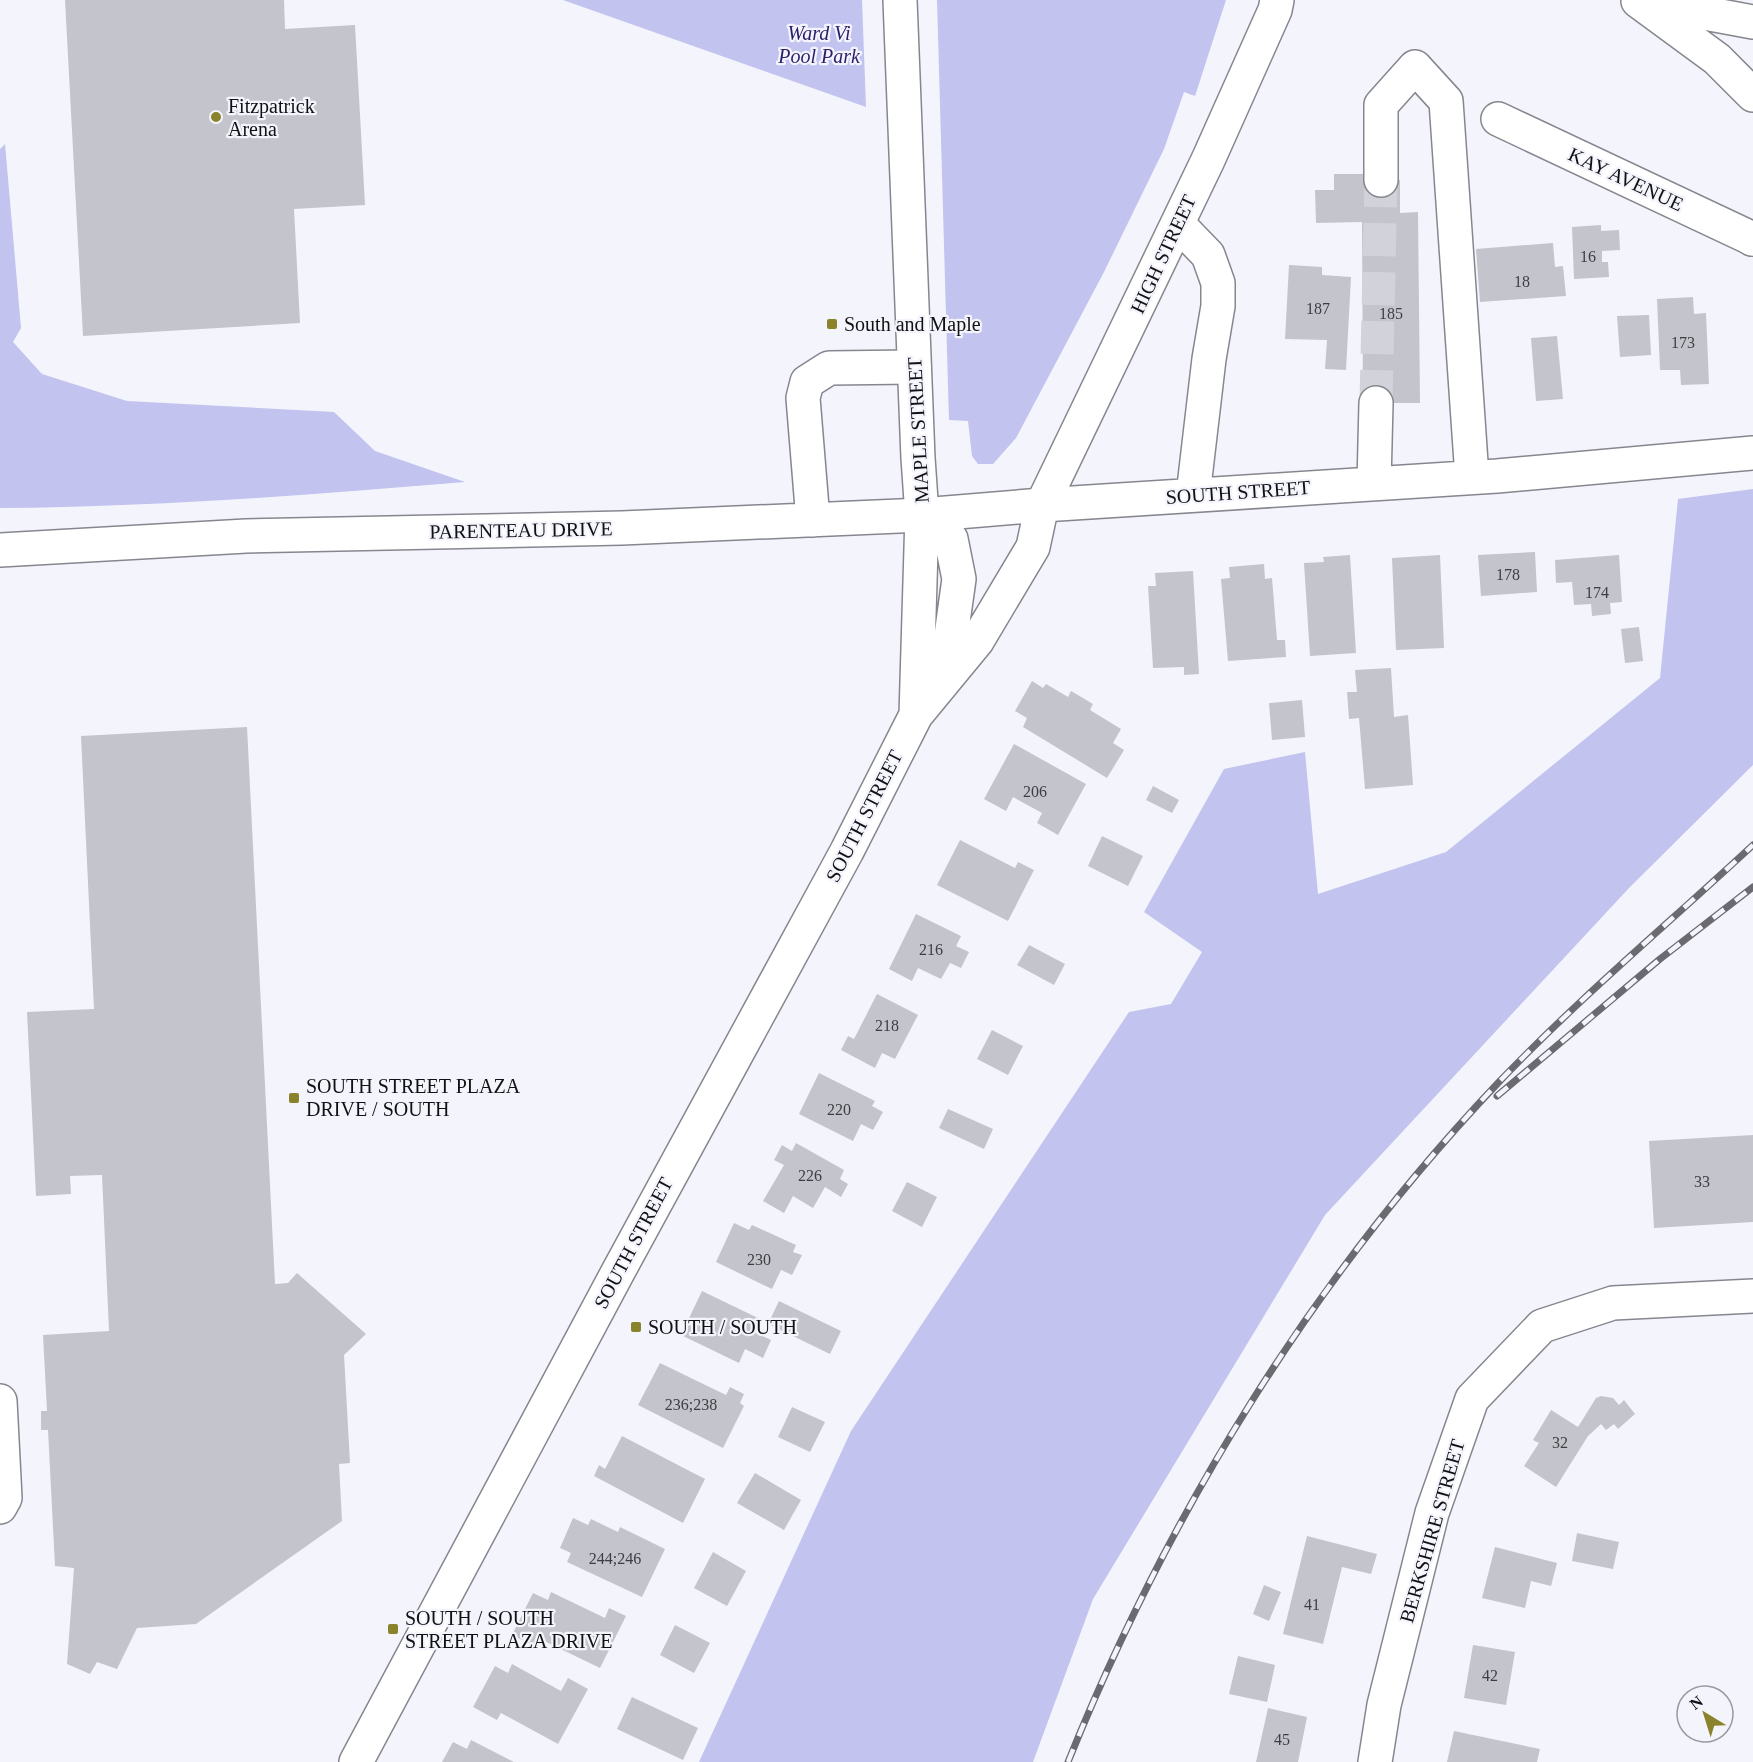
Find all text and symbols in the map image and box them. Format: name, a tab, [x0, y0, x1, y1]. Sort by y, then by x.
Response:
park label: Ward Vi Pool Park	[777, 22, 861, 67]
place label: Fitzpatrick Arena	[228, 95, 315, 140]
marker: Fitzpatrick Arena	[209, 110, 223, 124]
street label: KAY AVENUE	[1565, 143, 1687, 215]
street label: HIGH STREET	[1126, 191, 1200, 317]
house number: 16	[1580, 248, 1596, 265]
house number: 18	[1514, 273, 1530, 290]
house number: 187	[1306, 300, 1330, 317]
house number: 185	[1379, 305, 1403, 322]
place label: South and Maple	[844, 313, 981, 336]
marker: South and Maple	[825, 317, 839, 331]
house number: 173	[1671, 334, 1695, 351]
street label: MAPLE STREET	[903, 356, 933, 504]
street label: SOUTH STREET	[1165, 476, 1311, 508]
street label: PARENTEAU DRIVE	[429, 517, 613, 543]
house number: 178	[1496, 566, 1520, 583]
house number: 174	[1585, 584, 1609, 601]
street label: SOUTH STREET	[821, 746, 907, 886]
house number: 206	[1023, 783, 1047, 800]
house number: 216	[919, 941, 943, 958]
house number: 218	[875, 1017, 899, 1034]
place label: SOUTH STREET PLAZA DRIVE / SOUTH	[306, 1075, 521, 1120]
marker: SOUTH STREET PLAZA DRIVE / SOUTH	[287, 1091, 301, 1105]
house number: 220	[827, 1101, 851, 1118]
house number: 226	[798, 1167, 822, 1184]
house number: 33	[1694, 1173, 1710, 1190]
street label: SOUTH STREET	[589, 1174, 677, 1312]
house number: 230	[747, 1251, 771, 1268]
place label: SOUTH / SOUTH	[648, 1316, 797, 1338]
marker: SOUTH / SOUTH	[629, 1320, 643, 1334]
house number: 236;238	[665, 1396, 717, 1413]
house number: 32	[1552, 1434, 1568, 1451]
street label: BERKSHIRE STREET	[1395, 1437, 1469, 1625]
house number: 244;246	[589, 1550, 641, 1567]
house number: 41	[1304, 1596, 1320, 1613]
place label: SOUTH / SOUTH STREET PLAZA DRIVE	[405, 1607, 612, 1652]
marker: SOUTH / SOUTH STREET PLAZA DRIVE	[386, 1622, 400, 1636]
house number: 42	[1482, 1667, 1498, 1684]
north arrow	[1675, 1684, 1735, 1744]
text: N	[1686, 1692, 1706, 1713]
house number: 45	[1274, 1731, 1290, 1748]

